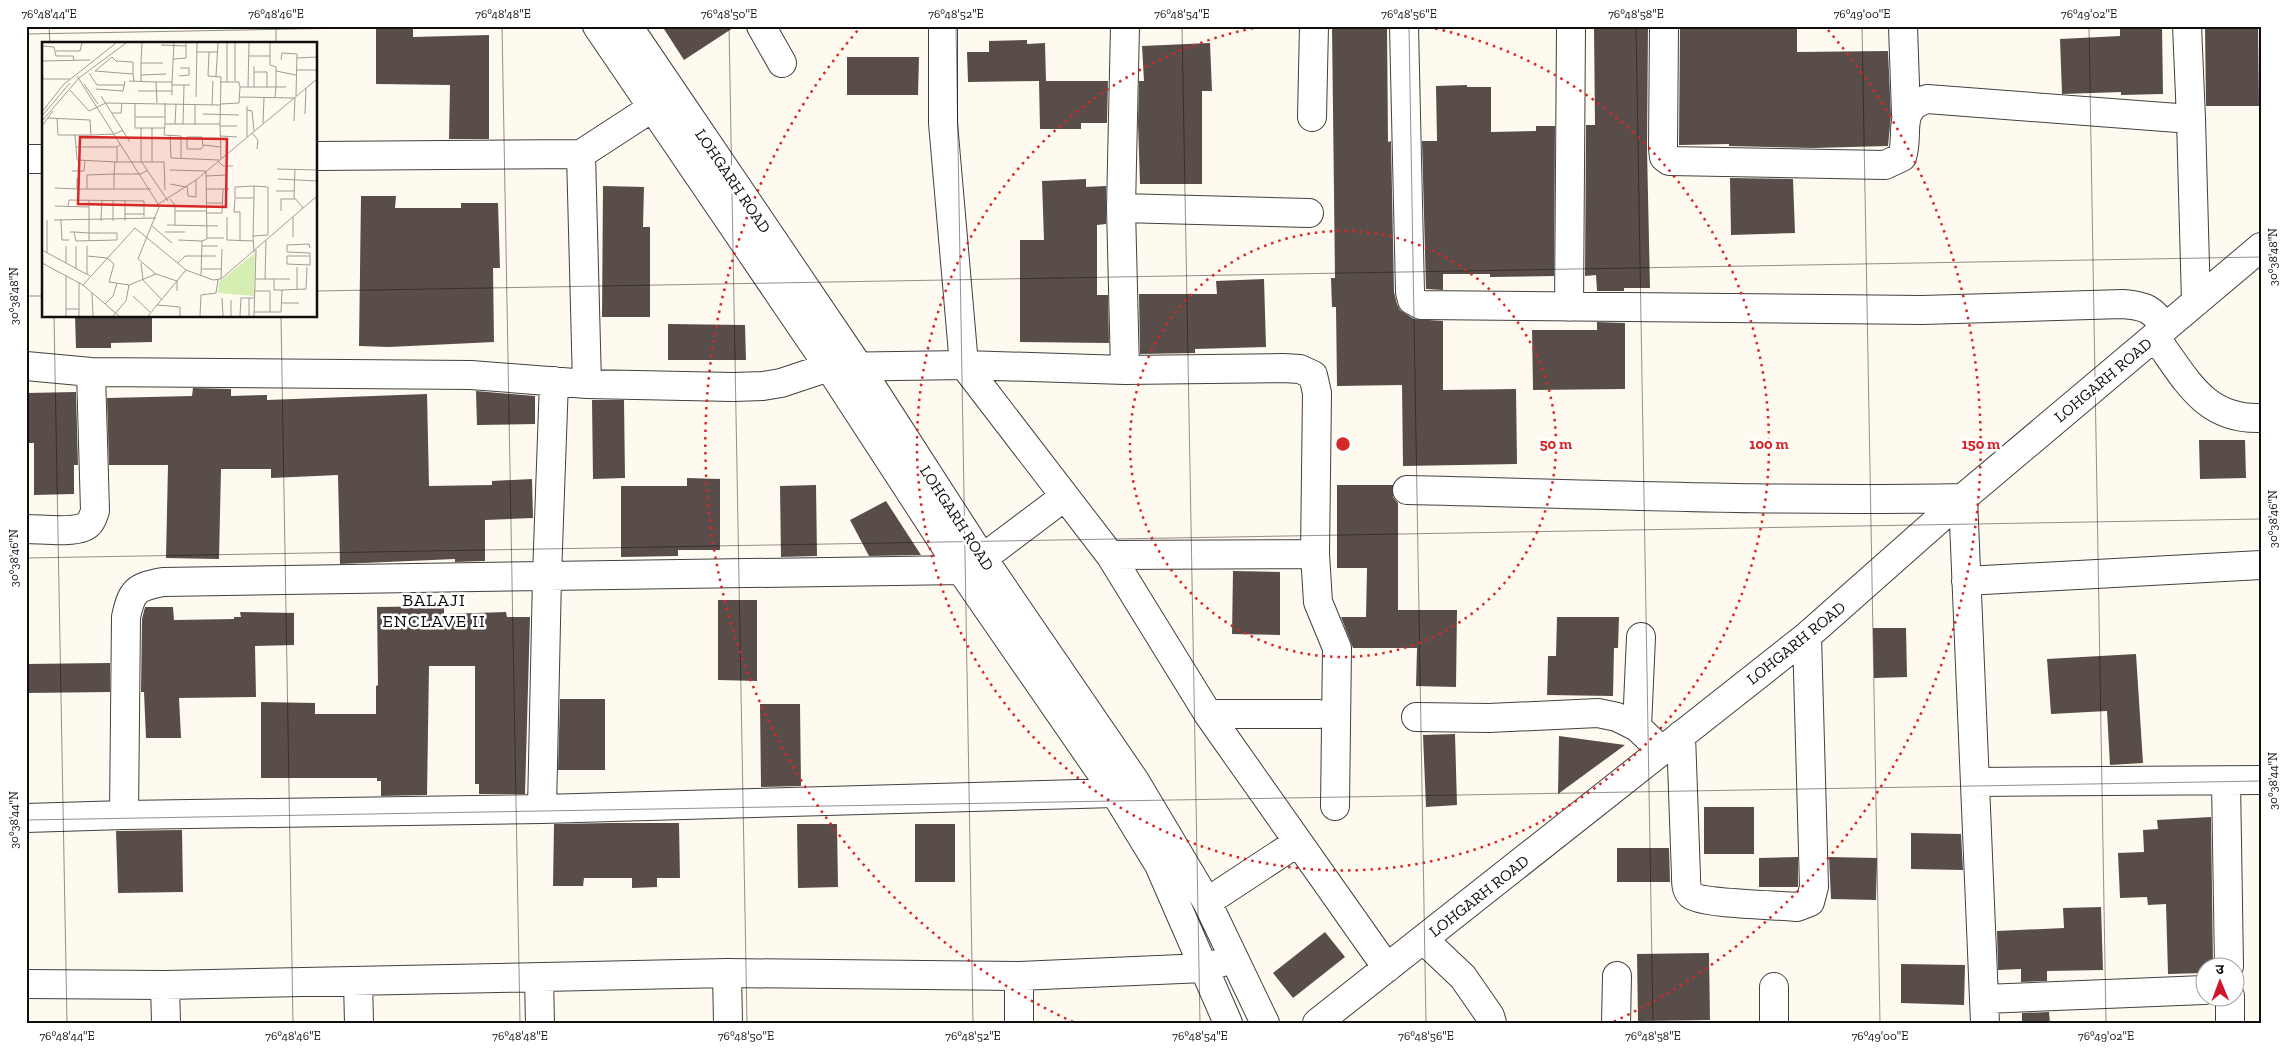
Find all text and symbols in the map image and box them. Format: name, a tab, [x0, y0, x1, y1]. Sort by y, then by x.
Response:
text: 76°48'44"E	[21, 7, 77, 21]
text: 76°48'46"E	[248, 7, 304, 21]
text: 76°48'48"E	[475, 7, 531, 21]
text: 76°48'50"E	[701, 7, 757, 21]
text: 76°48'52"E	[928, 7, 984, 21]
text: 76°48'54"E	[1154, 7, 1210, 21]
text: 76°48'56"E	[1381, 7, 1437, 21]
text: 76°48'58"E	[1608, 7, 1664, 21]
text: 76°49'00"E	[1834, 7, 1890, 21]
text: 76°49'02"E	[2061, 7, 2117, 21]
inset map	[42, 42, 318, 318]
street label: LOHGARH ROAD	[691, 125, 775, 237]
text: 30°38'48"N	[2266, 228, 2280, 286]
text: 30°38'48"N	[7, 267, 21, 325]
street label: LOHGARH ROAD	[2050, 334, 2156, 426]
centre of rings	[1334, 435, 1352, 453]
text: 50 m	[1540, 435, 1572, 453]
text: 100 m	[1749, 435, 1789, 453]
text: 150 m	[1962, 435, 2000, 453]
street label: LOHGARH ROAD	[916, 462, 998, 574]
text: 30°38'46"N	[2266, 490, 2280, 548]
text: 30°38'46"N	[7, 529, 21, 587]
district label: BALAJI ENCLAVE II	[382, 589, 486, 632]
street label: LOHGARH ROAD	[1743, 597, 1849, 689]
text: 30°38'44"N	[2266, 752, 2280, 810]
text: 30°38'44"N	[7, 791, 21, 849]
street label: LOHGARH ROAD	[1425, 851, 1533, 941]
north arrow	[2194, 956, 2244, 1006]
text: उ	[2216, 961, 2225, 978]
text: 76°48'44"E	[39, 1029, 95, 1043]
text: 76°48'46"E	[265, 1029, 321, 1043]
text: 76°48'48"E	[492, 1029, 548, 1043]
text: 76°48'50"E	[718, 1029, 774, 1043]
text: 76°48'52"E	[945, 1029, 1001, 1043]
text: 76°48'54"E	[1172, 1029, 1228, 1043]
text: 76°48'56"E	[1398, 1029, 1454, 1043]
text: 76°48'58"E	[1625, 1029, 1681, 1043]
text: 76°49'00"E	[1852, 1029, 1908, 1043]
text: 76°49'02"E	[2078, 1029, 2134, 1043]

